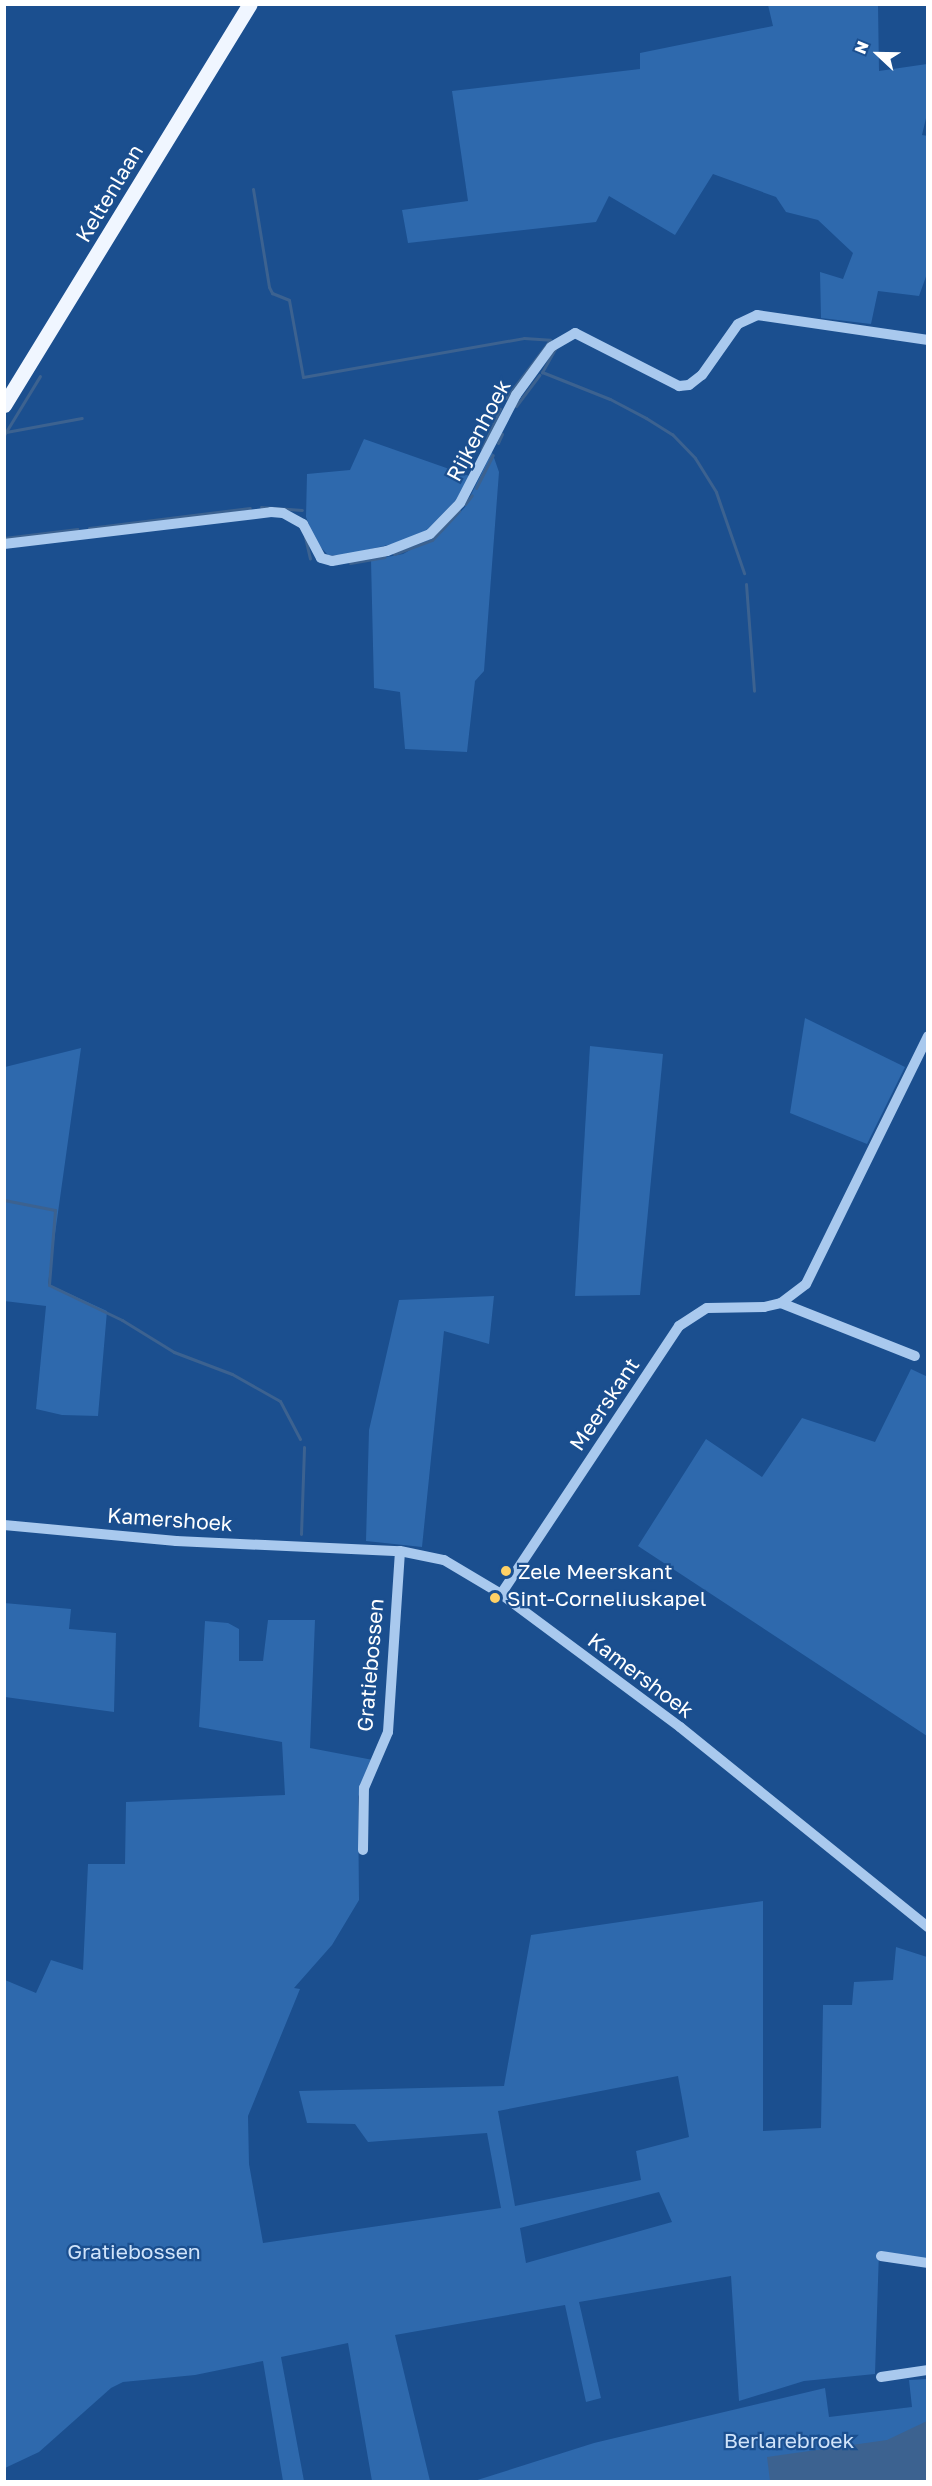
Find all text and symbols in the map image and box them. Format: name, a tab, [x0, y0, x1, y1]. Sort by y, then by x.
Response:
north arrow	[848, 24, 908, 84]
text: N	[850, 38, 873, 57]
street label: Keltenlaan	[70, 140, 148, 246]
street label: Rijkenhoek	[441, 375, 515, 485]
street label: Meerskant	[564, 1353, 644, 1455]
street label: Kamershoek	[106, 1502, 234, 1536]
place label: Zele Meerskant	[518, 1558, 673, 1584]
marker: Zele Meerskant	[499, 1564, 513, 1578]
place label: Sint-Corneliuskapel	[507, 1585, 706, 1611]
marker: Sint-Corneliuskapel	[488, 1591, 502, 1605]
street label: Gratiebossen	[352, 1597, 388, 1733]
street label: Kamershoek	[583, 1627, 699, 1723]
park label: Gratiebossen	[67, 2238, 201, 2264]
park label: Berlarebroek	[724, 2427, 854, 2453]

